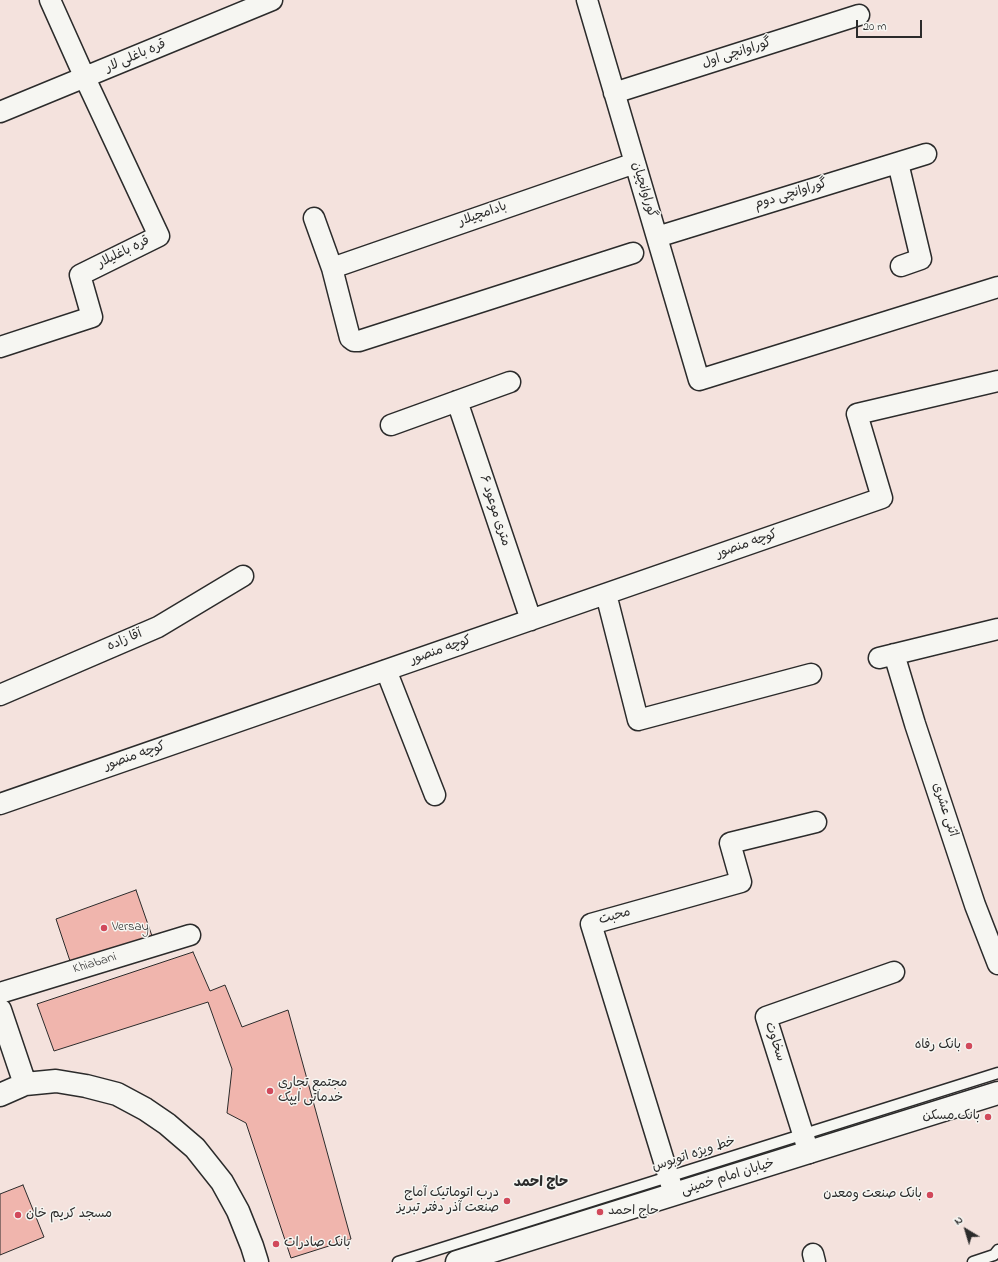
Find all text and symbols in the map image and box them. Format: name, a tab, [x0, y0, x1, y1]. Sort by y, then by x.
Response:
scale bar	[858, 12, 924, 38]
text: 20 m	[863, 18, 886, 36]
street label: گوراوانچی اول	[700, 35, 774, 73]
street label: قره باغلی لار	[103, 37, 169, 77]
street label: گوراوانچیان	[627, 160, 659, 220]
street label: گوراوانچی دوم	[753, 177, 829, 213]
street label: بادامچیلار	[457, 199, 509, 231]
street label: قره باغلیلار	[95, 234, 153, 272]
street label: ۶ متری موعود	[475, 474, 513, 548]
street label: کوچه منصور	[714, 527, 780, 563]
street label: آقا زاده	[105, 627, 145, 655]
street label: کوچه منصور	[408, 633, 474, 669]
street label: کوچه منصور	[102, 739, 168, 775]
street label: اثنی عشری	[928, 781, 960, 839]
street label: محبت	[597, 905, 633, 929]
place label: Versay	[112, 920, 149, 936]
marker: Versay	[99, 923, 109, 933]
street label: Khiabani	[71, 950, 119, 978]
street label: سخاوت	[760, 1020, 788, 1064]
place label: بانک رفاه	[915, 1038, 961, 1054]
marker: بانک رفاه	[964, 1041, 974, 1051]
place label: مجتمع تجاری خدماتی ایپک	[278, 1076, 347, 1107]
marker: مجتمع تجاری خدماتی ایپک	[265, 1086, 275, 1096]
place label: بانک مسکن	[923, 1109, 980, 1125]
marker: بانک مسکن	[983, 1112, 993, 1122]
street label: خط ویژه اتوبوس	[650, 1134, 738, 1176]
street label: خیابان امام خمینی	[680, 1156, 776, 1200]
district label: حاج احمد	[514, 1176, 568, 1192]
place label: درب اتوماتیک آماج صنعت آذر دفتر تبریز	[397, 1186, 499, 1217]
place label: بانک صنعت ومعدن	[823, 1187, 922, 1203]
marker: بانک صنعت ومعدن	[925, 1190, 935, 1200]
marker: درب اتوماتیک آماج صنعت آذر دفتر تبریز	[502, 1196, 512, 1206]
place label: حاج احمد	[608, 1204, 659, 1220]
place label: مسجد کریم خان	[26, 1207, 112, 1223]
marker: حاج احمد	[595, 1207, 605, 1217]
marker: مسجد کریم خان	[13, 1210, 23, 1220]
north arrow	[946, 1210, 986, 1250]
text: N	[951, 1212, 966, 1229]
place label: بانک صادرات	[284, 1236, 350, 1252]
marker: بانک صادرات	[271, 1239, 281, 1249]

